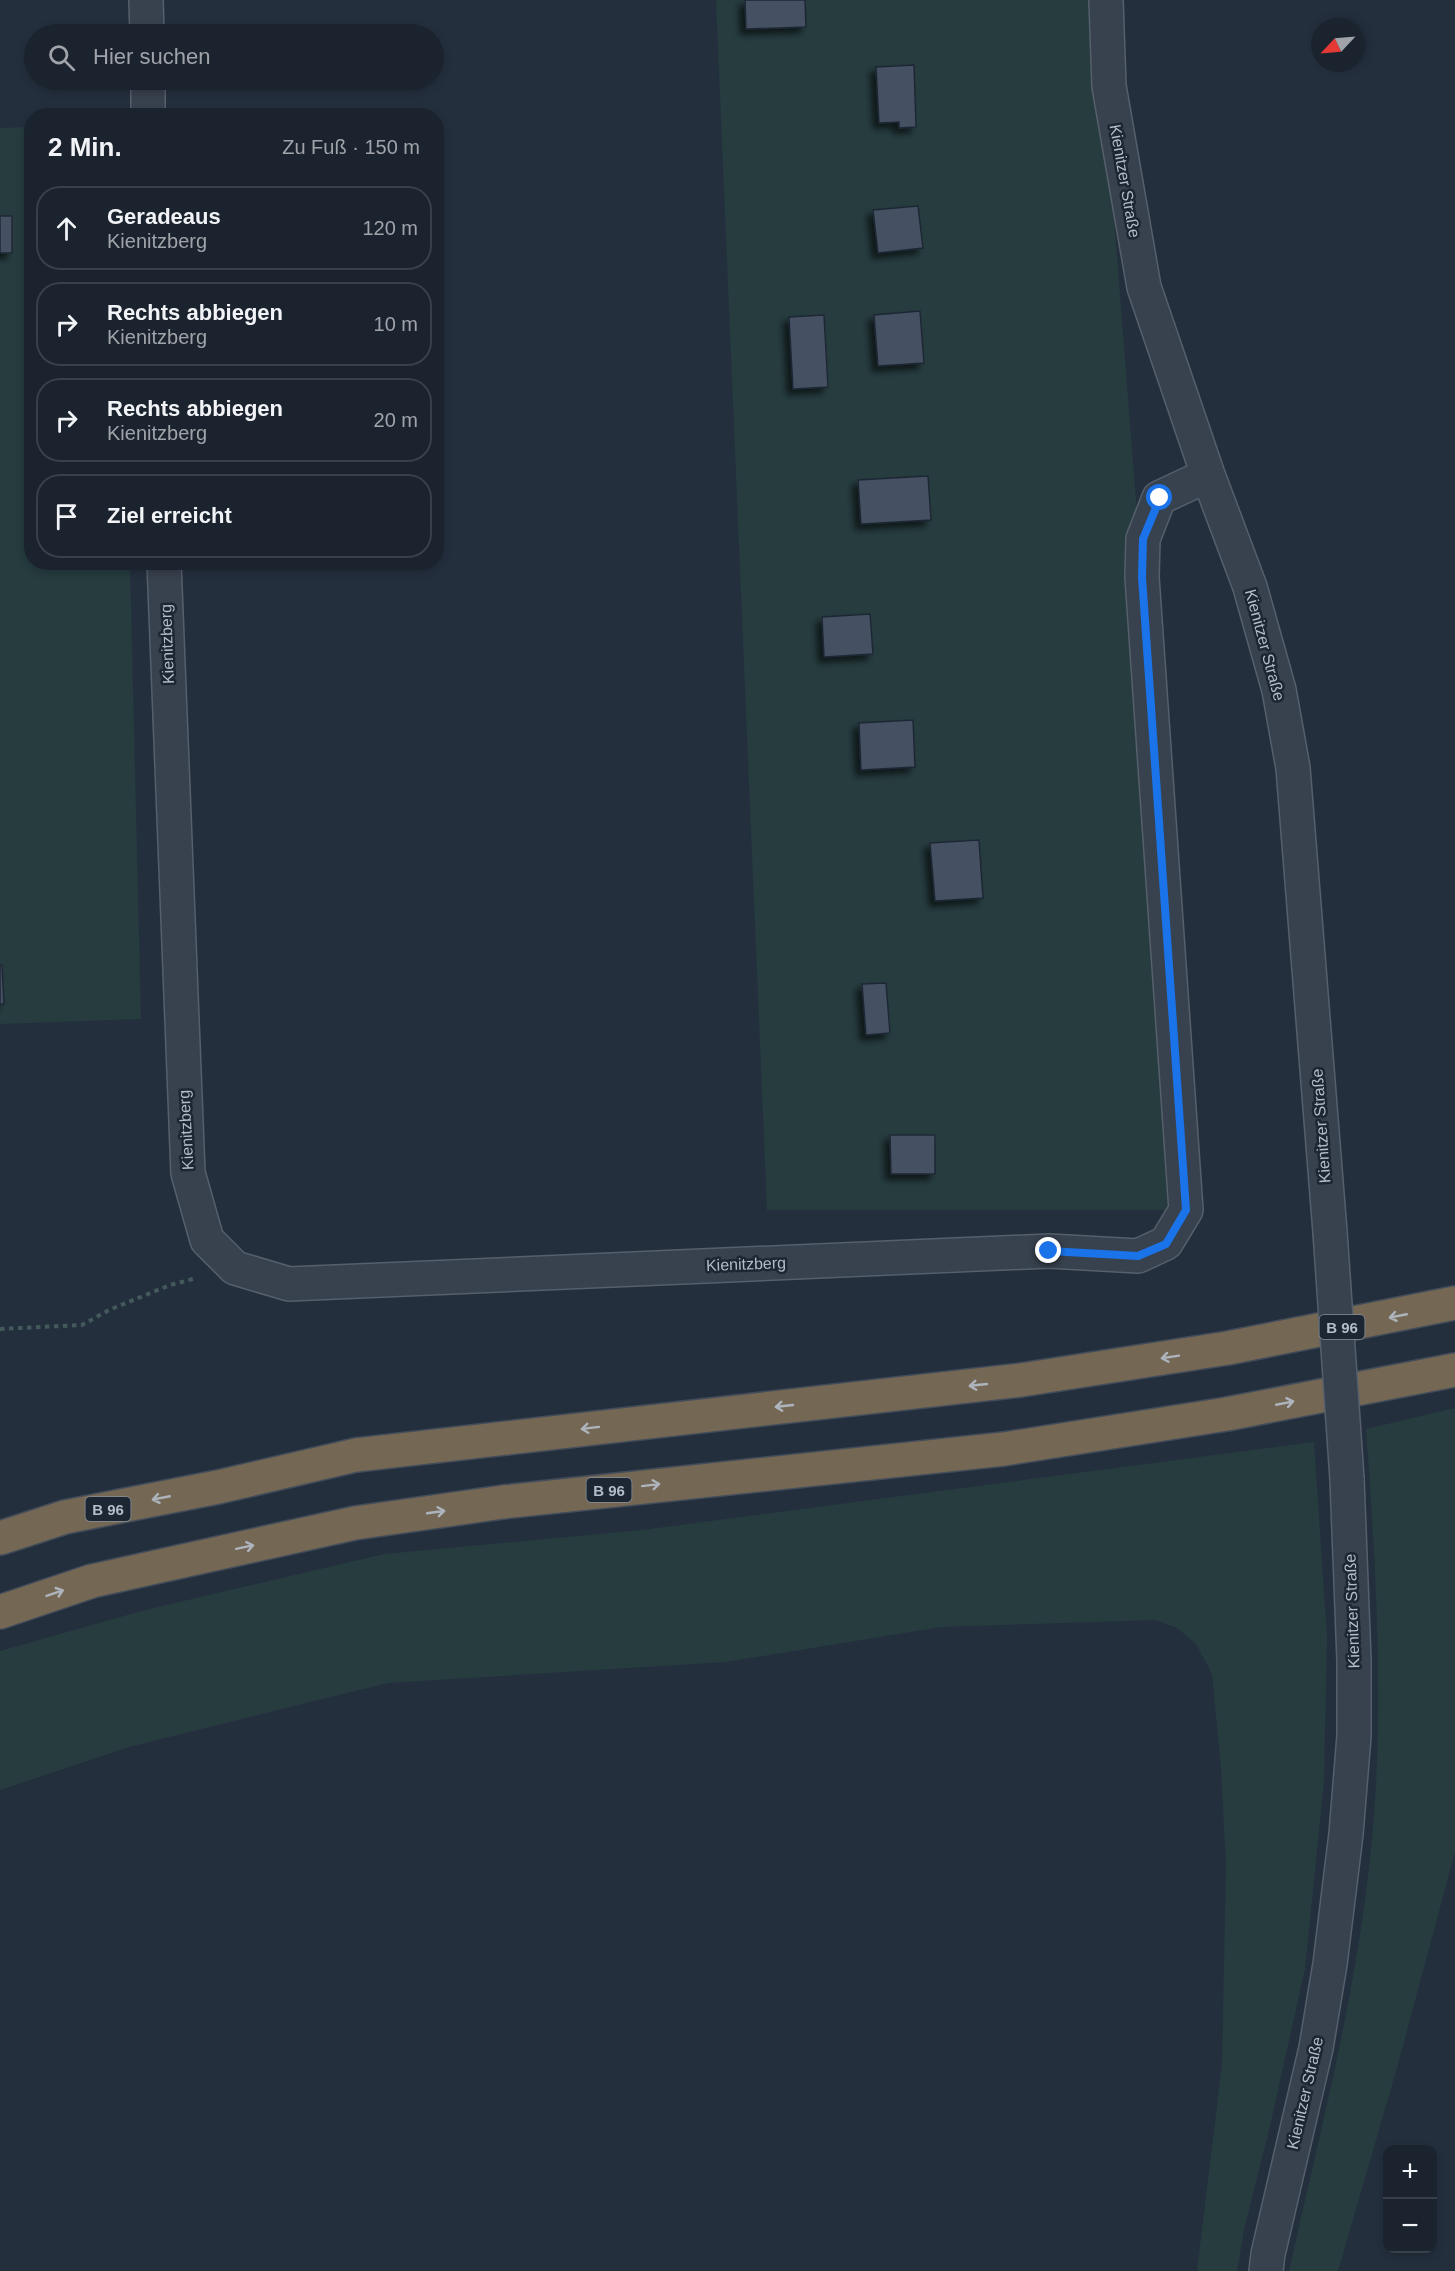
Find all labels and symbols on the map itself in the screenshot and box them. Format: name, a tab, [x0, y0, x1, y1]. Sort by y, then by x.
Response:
north arrow	[1311, 18, 1365, 72]
street label: Kienitzer Straße	[1107, 123, 1143, 239]
route start	[1146, 484, 1172, 510]
street label: Kienitzer Straße	[1242, 587, 1288, 703]
street label: Kienitzberg	[157, 604, 177, 684]
street label: Kienitzer Straße	[1309, 1068, 1333, 1184]
street label: Kienitzberg	[175, 1090, 197, 1170]
route end	[1035, 1237, 1061, 1263]
street label: Kienitzberg	[706, 1254, 786, 1274]
one-way arrow	[1389, 1311, 1408, 1322]
road number: B 96	[1320, 1315, 1364, 1339]
one-way arrow	[1161, 1352, 1181, 1363]
one-way arrow	[968, 1380, 988, 1391]
one-way arrow	[1274, 1397, 1294, 1408]
one-way arrow	[774, 1401, 794, 1412]
one-way arrow	[580, 1423, 600, 1434]
road number: B 96	[586, 1478, 632, 1502]
one-way arrow	[640, 1479, 660, 1490]
one-way arrow	[151, 1493, 171, 1504]
road number: B 96	[86, 1497, 130, 1521]
one-way arrow	[426, 1506, 446, 1517]
one-way arrow	[235, 1541, 254, 1552]
street label: Kienitzer Straße	[1342, 1553, 1362, 1669]
one-way arrow	[45, 1586, 64, 1597]
street label: Kienitzer Straße	[1284, 2035, 1326, 2151]

